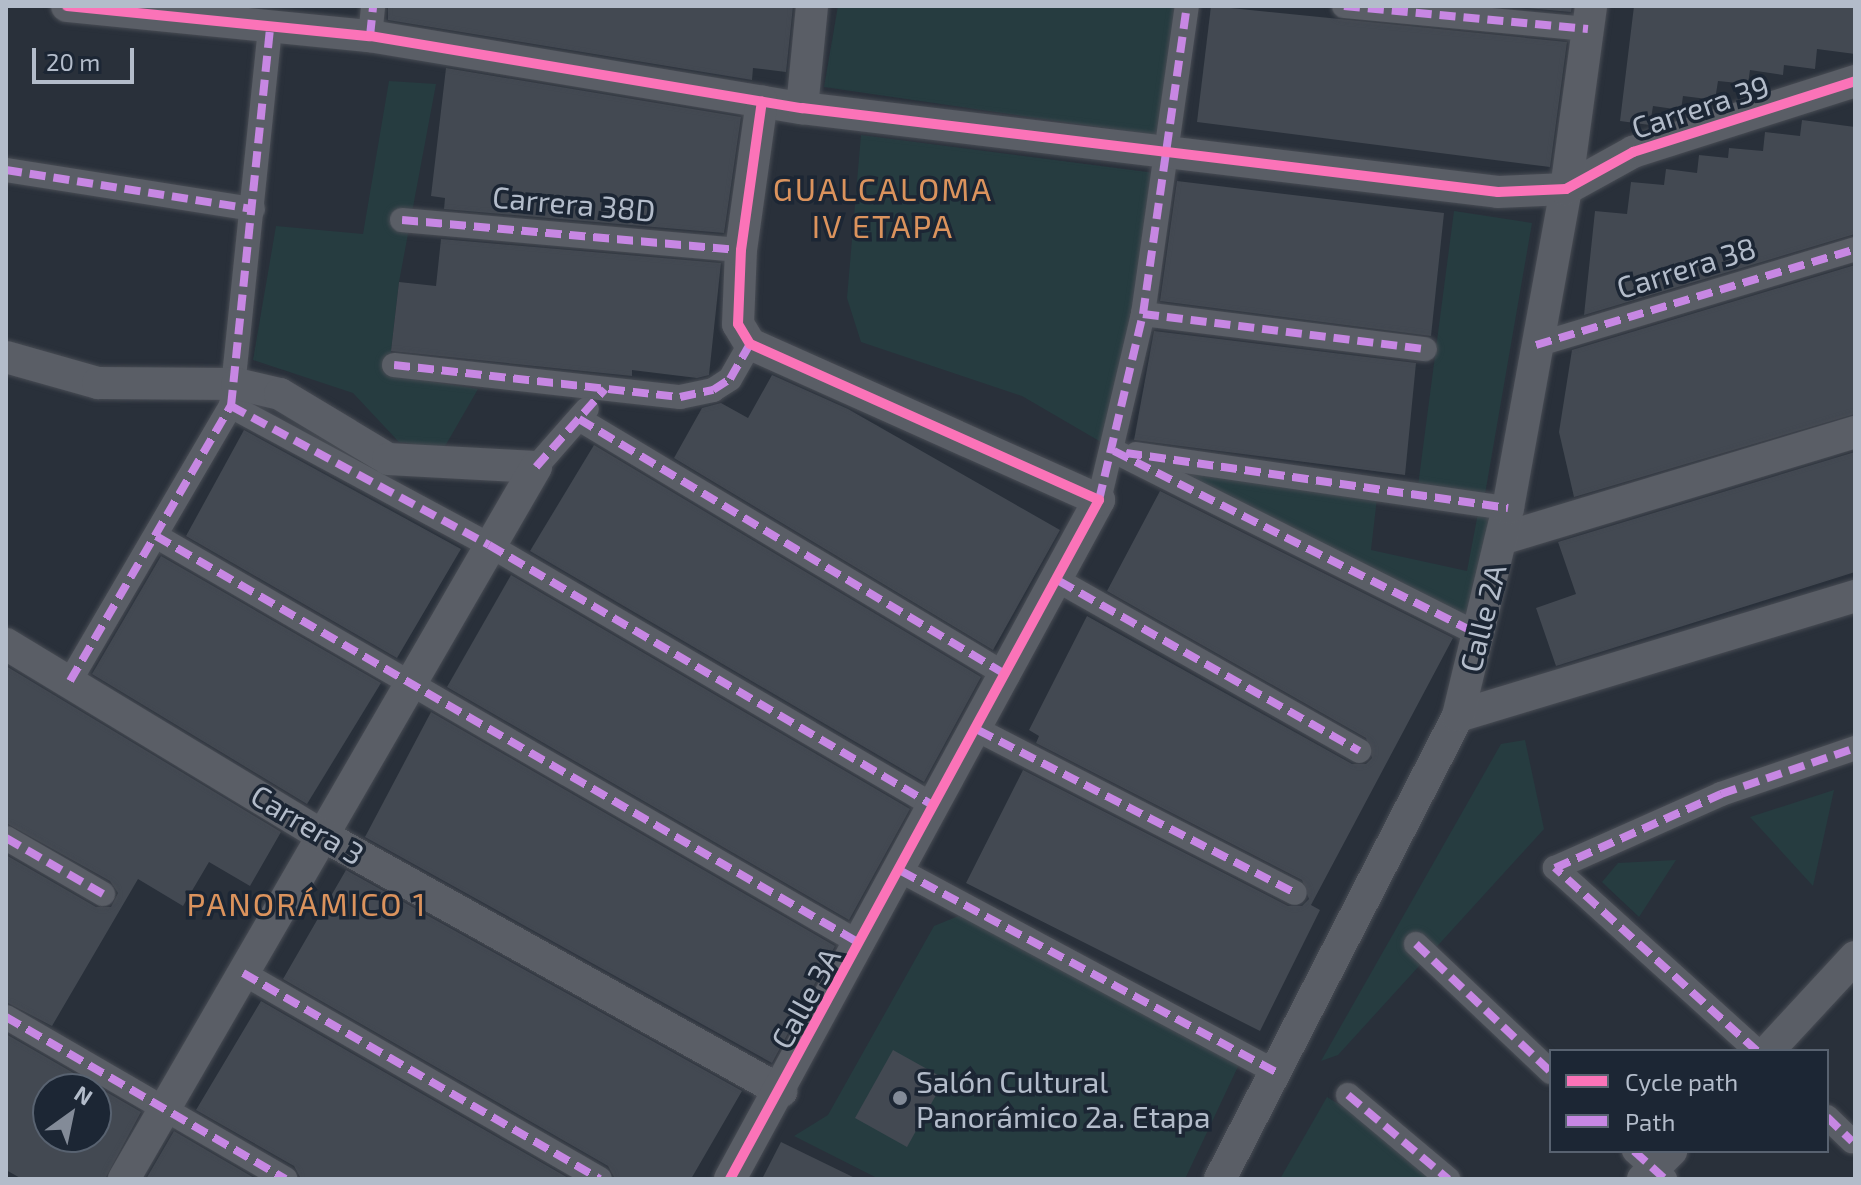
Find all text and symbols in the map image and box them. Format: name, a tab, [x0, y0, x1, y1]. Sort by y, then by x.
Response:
scale bar	[36, 32, 138, 82]
text: 20 m	[46, 47, 100, 76]
street label: Carrera 39	[1627, 67, 1773, 145]
district label: GUALCALOMA IV ETAPA	[773, 170, 993, 245]
street label: Carrera 38D	[491, 178, 657, 228]
street label: Carrera 38	[1612, 229, 1760, 305]
street label: Calle 2A	[1451, 560, 1513, 676]
street label: Carrera 3	[245, 776, 371, 872]
district label: PANORÁMICO 1	[187, 884, 427, 922]
street label: Calle 3A	[763, 941, 847, 1055]
legend	[1549, 1049, 1829, 1153]
place label: Salón Cultural Panorámico 2a. Etapa	[916, 1063, 1210, 1134]
text: Cycle path	[1625, 1067, 1738, 1096]
north arrow	[32, 1073, 112, 1153]
text: N	[70, 1079, 98, 1110]
marker: Salón Cultural Panorámico 2a. Etapa	[891, 1089, 909, 1107]
text: Path	[1625, 1107, 1675, 1136]

